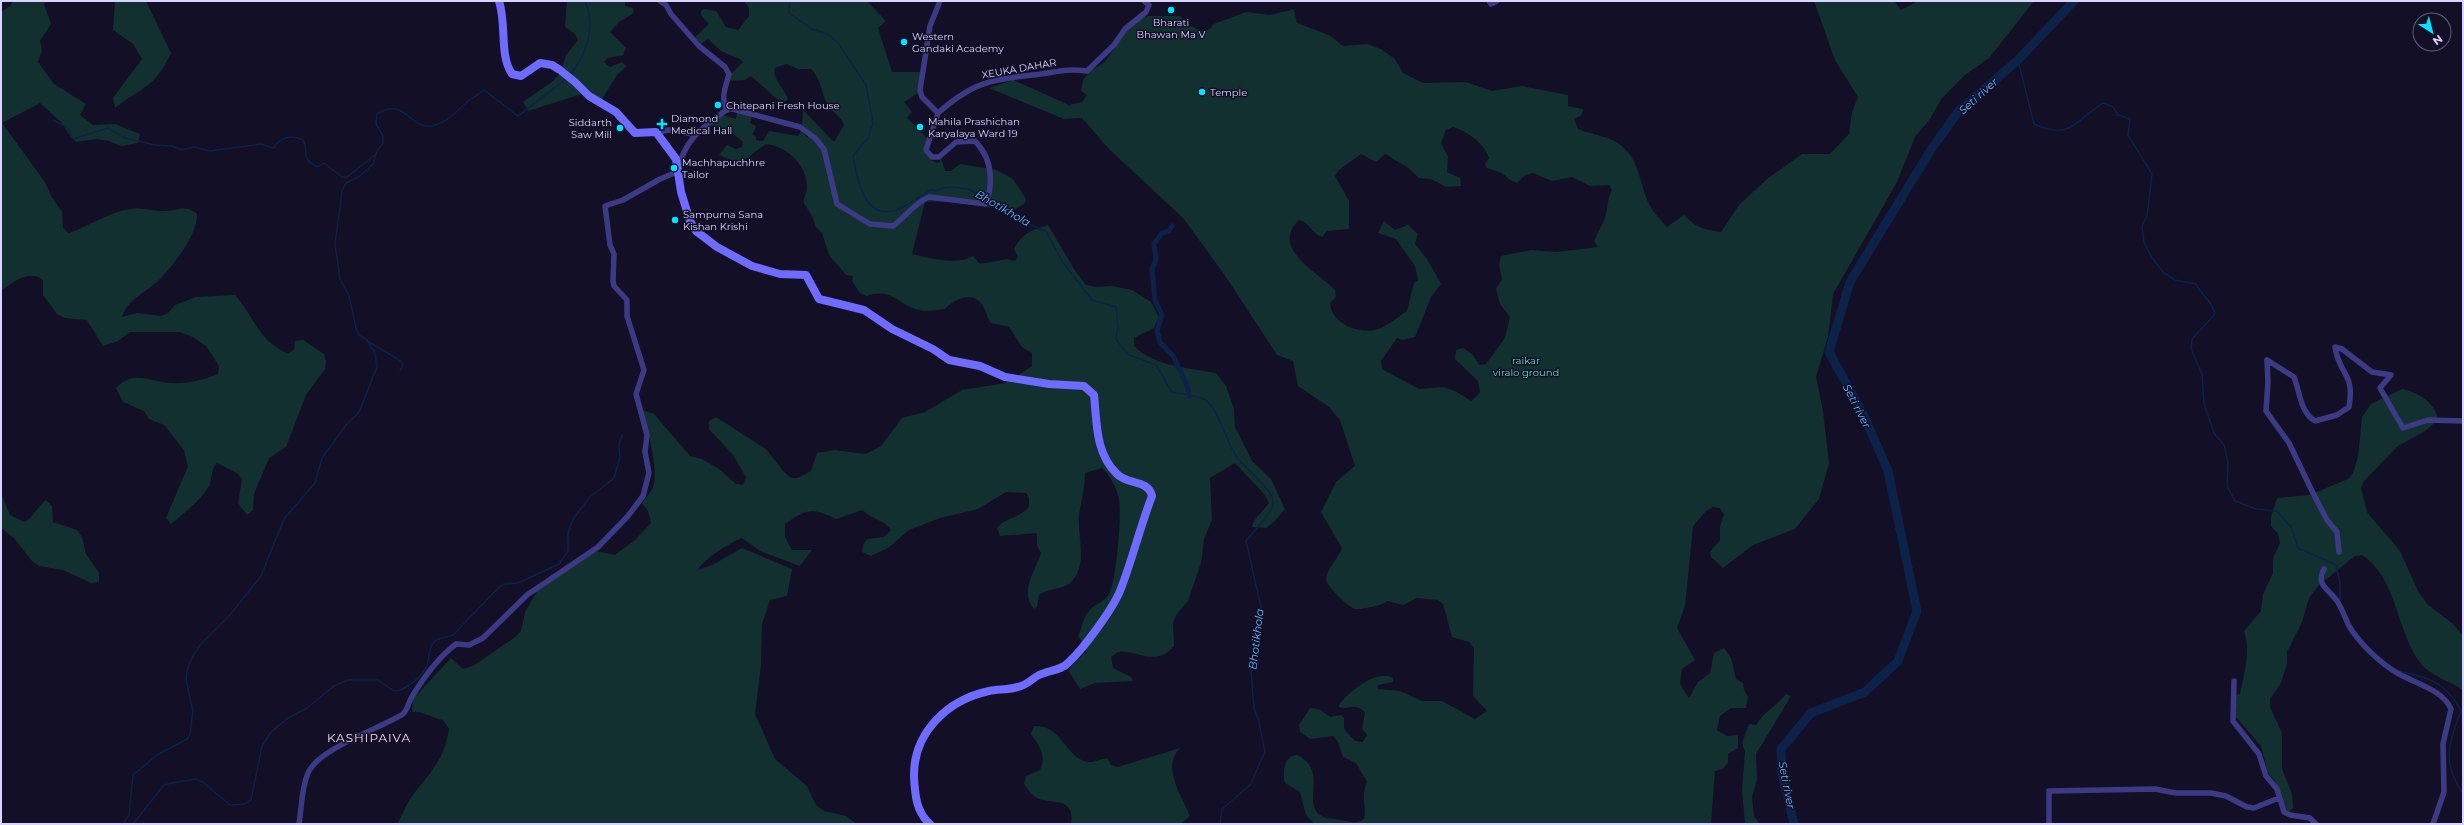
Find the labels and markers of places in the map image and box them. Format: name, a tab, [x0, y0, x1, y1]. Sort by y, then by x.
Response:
marker: Bharati Bhawan Ma V	[1166, 5, 1176, 15]
place label: Bharati Bhawan Ma V	[1136, 16, 1206, 41]
place label: Western Gandaki Academy	[912, 30, 1004, 55]
marker: Western Gandaki Academy	[899, 37, 909, 47]
place label: Temple	[1210, 86, 1247, 99]
marker: Temple	[1197, 87, 1207, 97]
place label: Chitepani Fresh House	[726, 99, 840, 112]
marker: Chitepani Fresh House	[713, 100, 723, 110]
place label: Diamond Medical Hall	[671, 112, 732, 137]
place label: Mahila Prashichan Karyalaya Ward 19	[928, 115, 1020, 140]
place label: Siddarth Saw Mill	[569, 116, 612, 141]
marker: Diamond Medical Hall	[656, 118, 668, 130]
marker: Mahila Prashichan Karyalaya Ward 19	[915, 122, 925, 132]
marker: Siddarth Saw Mill	[615, 123, 625, 133]
place label: Machhapuchhre Tailor	[682, 156, 765, 181]
marker: Machhapuchhre Tailor	[669, 163, 679, 173]
place label: Sampurna Sana Kishan Krishi	[683, 208, 763, 233]
marker: Sampurna Sana Kishan Krishi	[670, 215, 680, 225]

